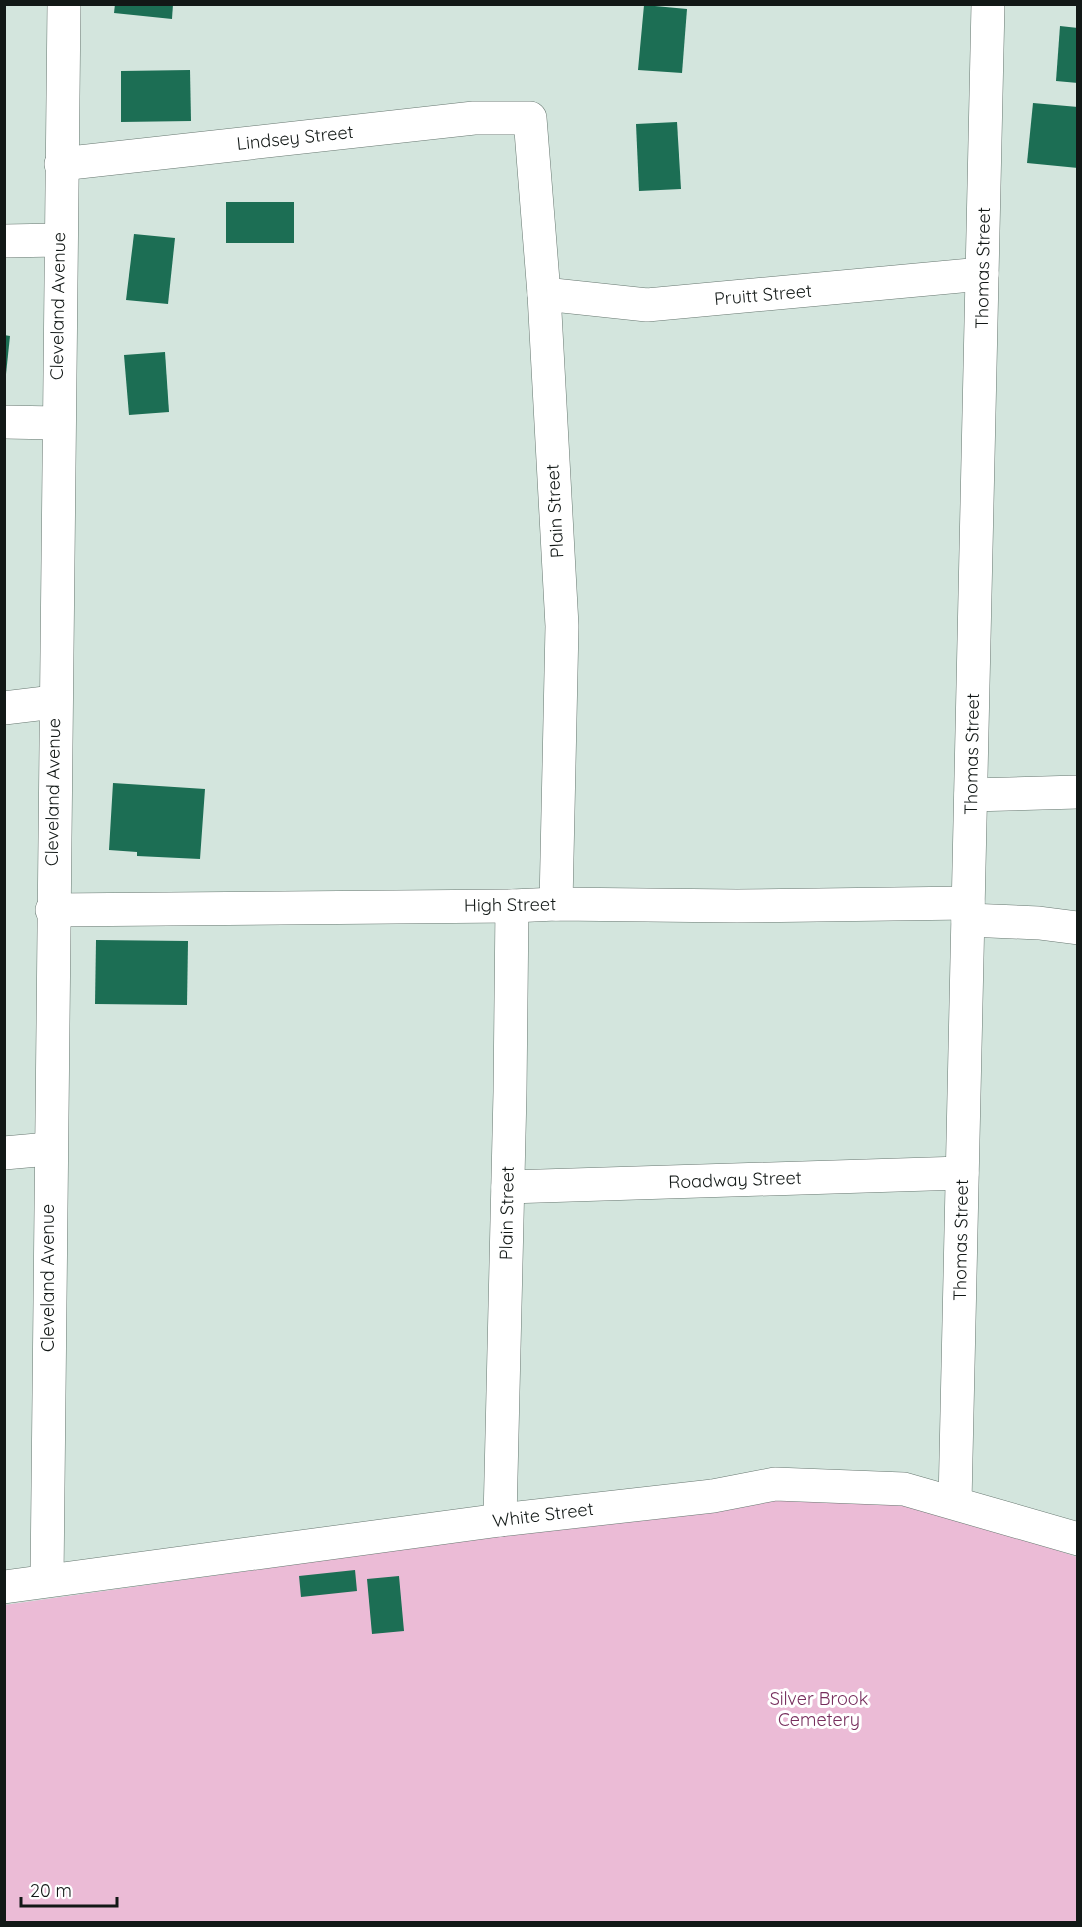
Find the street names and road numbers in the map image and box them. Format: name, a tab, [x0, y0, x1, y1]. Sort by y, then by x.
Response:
street label: Lindsey Street	[235, 120, 355, 155]
street label: Thomas Street	[970, 207, 995, 329]
street label: Cleveland Avenue	[45, 232, 70, 380]
street label: Pruitt Street	[713, 279, 813, 310]
street label: Plain Street	[541, 463, 568, 559]
street label: Thomas Street	[959, 693, 984, 815]
street label: Cleveland Avenue	[40, 718, 65, 866]
street label: High Street	[464, 892, 556, 917]
street label: Plain Street	[494, 1166, 519, 1260]
street label: Roadway Street	[668, 1166, 802, 1193]
street label: Thomas Street	[948, 1179, 973, 1301]
street label: Cleveland Avenue	[36, 1204, 59, 1352]
street label: White Street	[491, 1497, 595, 1532]

